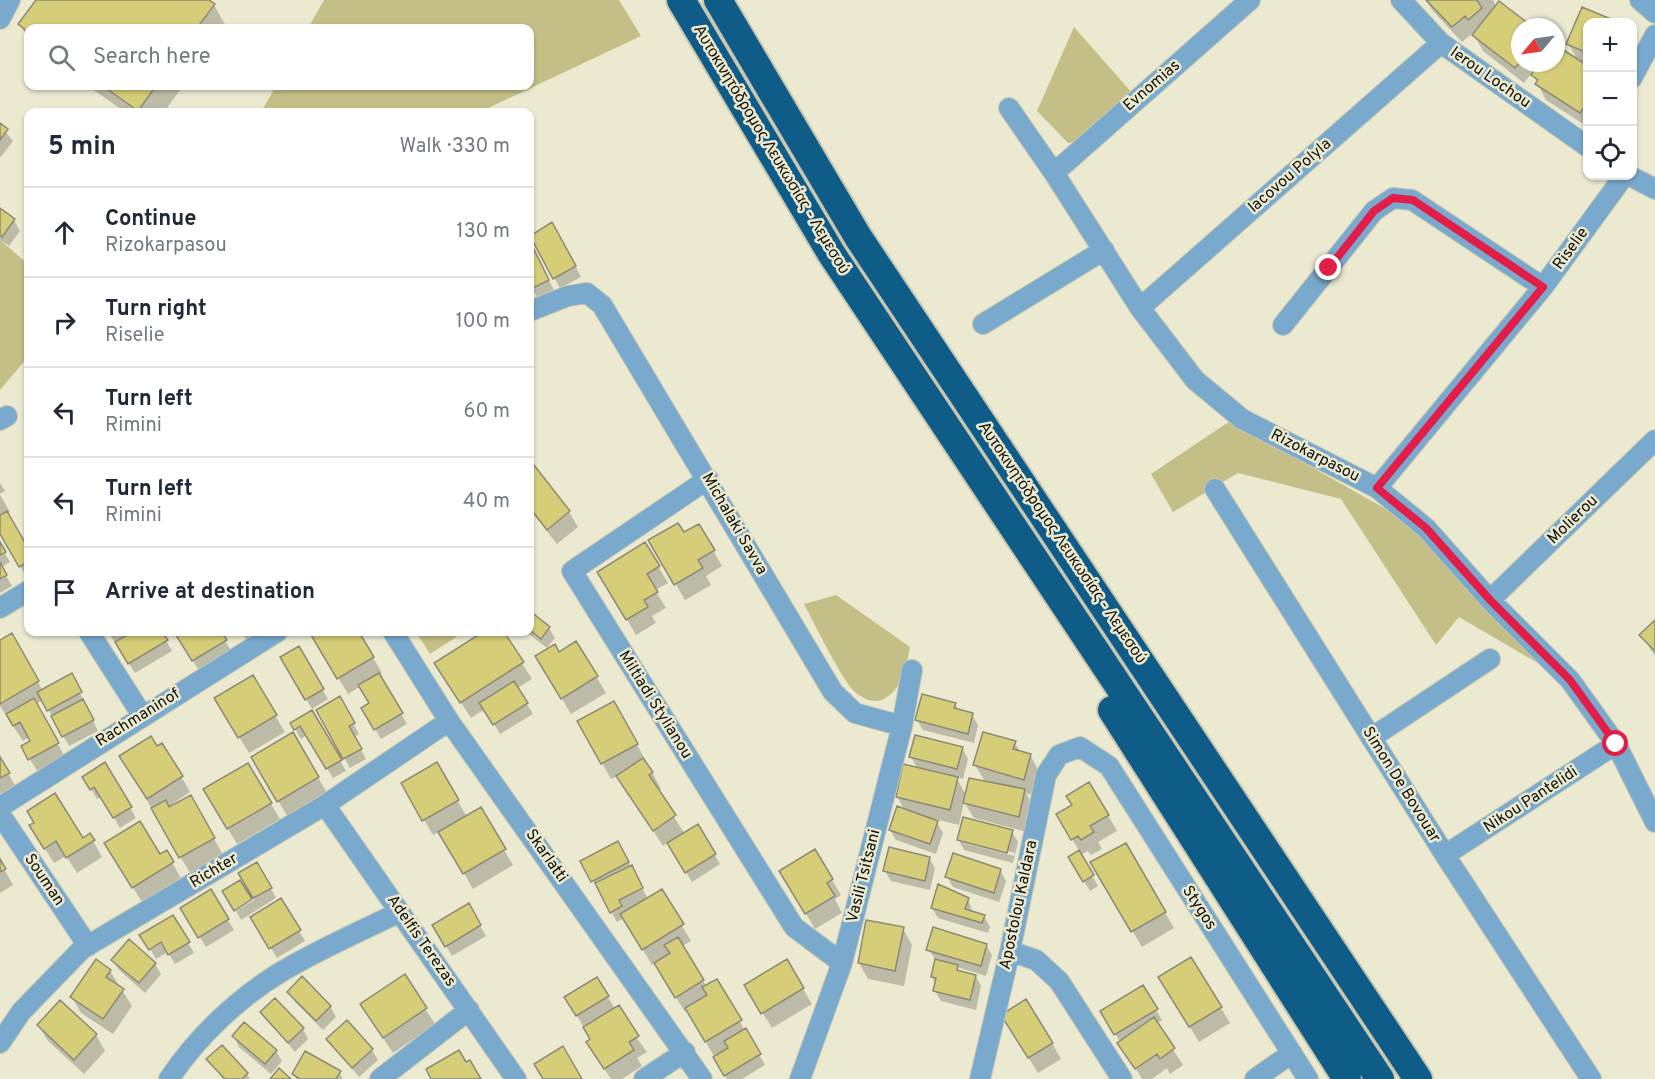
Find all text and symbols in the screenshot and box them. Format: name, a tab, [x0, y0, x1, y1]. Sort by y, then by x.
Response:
north arrow	[1511, 18, 1565, 72]
map controls	[1583, 18, 1637, 180]
button: +	[1583, 18, 1637, 72]
street label: Αυτοκινητόδρομος Λευκωσίας - Λεμεσού	[688, 22, 854, 278]
search box	[24, 24, 534, 90]
icon: search	[45, 41, 78, 74]
street label: Ierou Lochou	[1446, 43, 1534, 113]
text: Search here	[93, 44, 211, 71]
street label: Evnomias	[1120, 56, 1184, 116]
button: −	[1583, 72, 1637, 126]
button: locate	[1583, 126, 1637, 180]
text: 5 min	[48, 131, 116, 164]
text: Walk · 330 m	[400, 134, 510, 160]
street label: Iacovou Polyla	[1244, 134, 1336, 218]
text: Continue	[105, 206, 196, 233]
icon: ahead	[48, 216, 81, 249]
text: 130 m	[456, 219, 510, 245]
street label: Riselie	[1549, 224, 1593, 274]
text: Rizokarpasou	[105, 233, 227, 259]
route end	[1315, 254, 1341, 280]
text: Turn right	[105, 296, 207, 323]
icon: right	[48, 306, 81, 339]
text: 100 m	[455, 309, 510, 335]
text: Riselie	[105, 323, 164, 349]
text: Turn left	[105, 386, 193, 413]
icon: left	[48, 396, 81, 429]
text: 60 m	[464, 399, 510, 425]
text: Rimini	[105, 413, 162, 439]
street label: Αυτοκινητόδρομος Λευκωσίας - Λεμεσού	[973, 418, 1151, 668]
street label: Rizokarpasou	[1267, 425, 1363, 487]
street label: Michalaki Savva	[697, 470, 771, 578]
text: Turn left	[105, 476, 193, 503]
icon: left	[48, 486, 81, 519]
text: 40 m	[463, 489, 510, 515]
street label: Molierou	[1544, 491, 1602, 549]
text: Rimini	[105, 503, 162, 529]
icon: arrive	[48, 576, 81, 609]
text: Arrive at destination	[105, 579, 315, 606]
street label: Miltiadi Stylianou	[614, 647, 696, 763]
street label: Rachmaninof	[92, 684, 184, 752]
street label: Simon De Bovouar	[1357, 723, 1445, 847]
route start	[1602, 730, 1628, 756]
street label: Nikou Pantelidi	[1480, 762, 1582, 838]
street label: Skarlatti	[520, 826, 572, 886]
street label: Vasili Tsitsani	[843, 827, 885, 925]
street label: Apostolou Kaldara	[996, 838, 1042, 972]
street label: Richter	[186, 849, 242, 893]
street label: Souman	[19, 850, 69, 910]
street label: Stygos	[1177, 882, 1221, 934]
street label: Adelfis Terezas	[382, 891, 460, 991]

